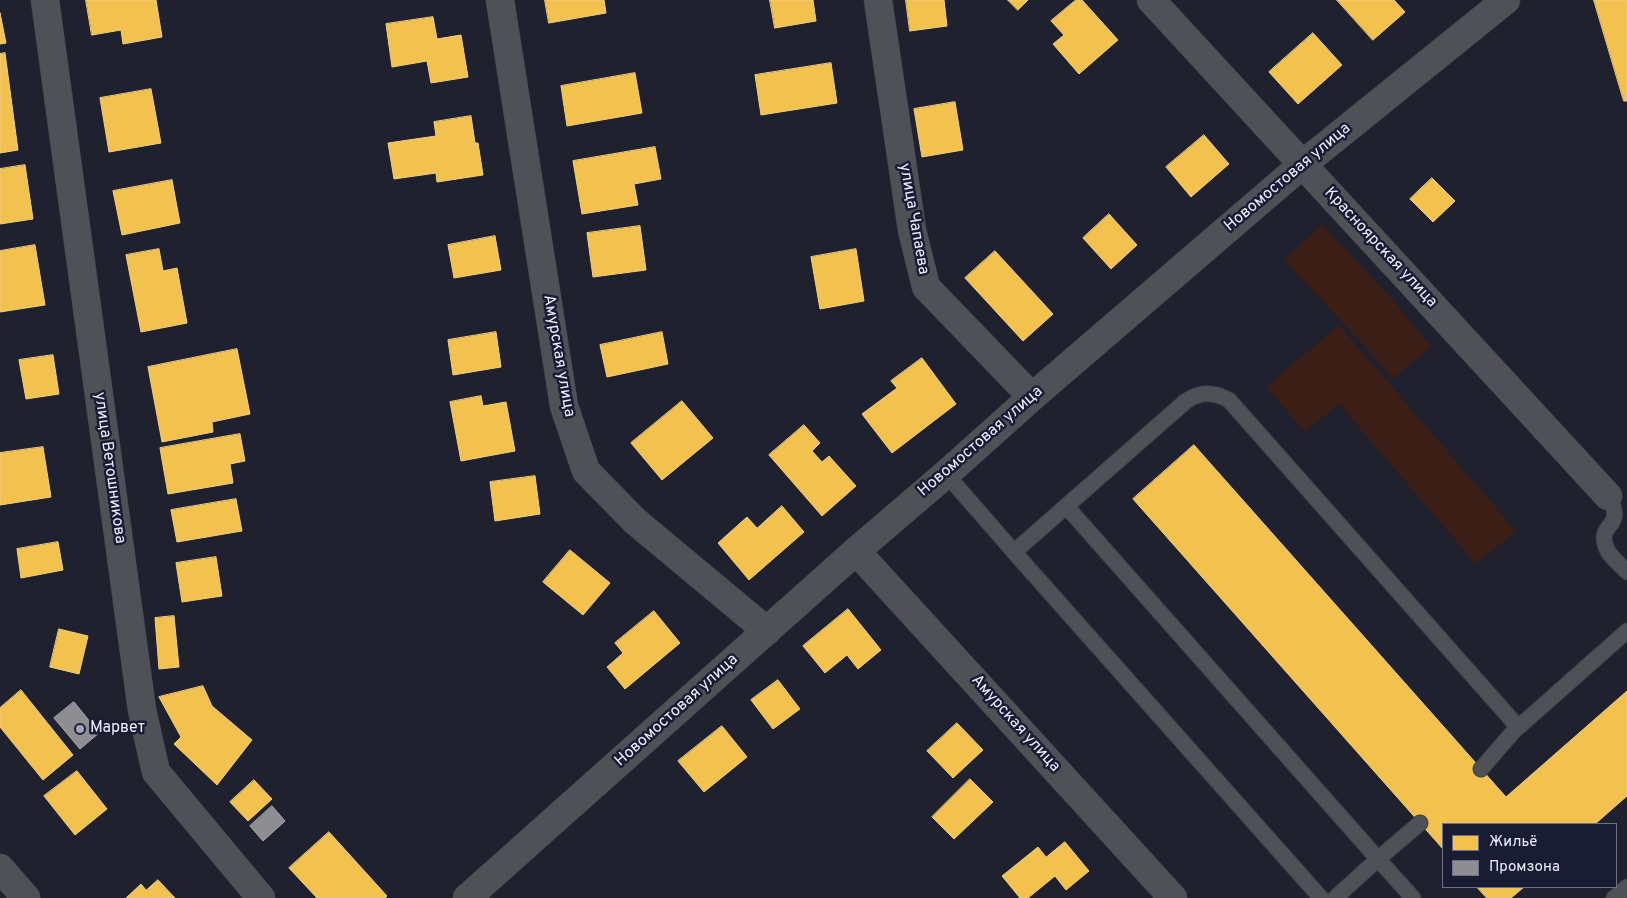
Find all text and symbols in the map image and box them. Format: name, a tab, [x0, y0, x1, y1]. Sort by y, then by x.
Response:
street label: Новомостовая улица	[1221, 120, 1355, 236]
street label: улица Чапаева	[894, 162, 932, 276]
street label: Красноярская улица	[1319, 184, 1441, 312]
street label: Амурская улица	[538, 293, 578, 419]
street label: Новомостовая улица	[915, 383, 1047, 501]
street label: улица Ветошникова	[89, 391, 129, 545]
street label: Новомостовая улица	[612, 651, 742, 771]
street label: Амурская улица	[966, 672, 1064, 776]
place label: Марвет	[90, 719, 145, 739]
marker: Марвет	[74, 723, 86, 735]
legend	[1442, 823, 1617, 888]
text: Жильё	[1489, 833, 1537, 852]
text: Промзона	[1489, 858, 1560, 877]

